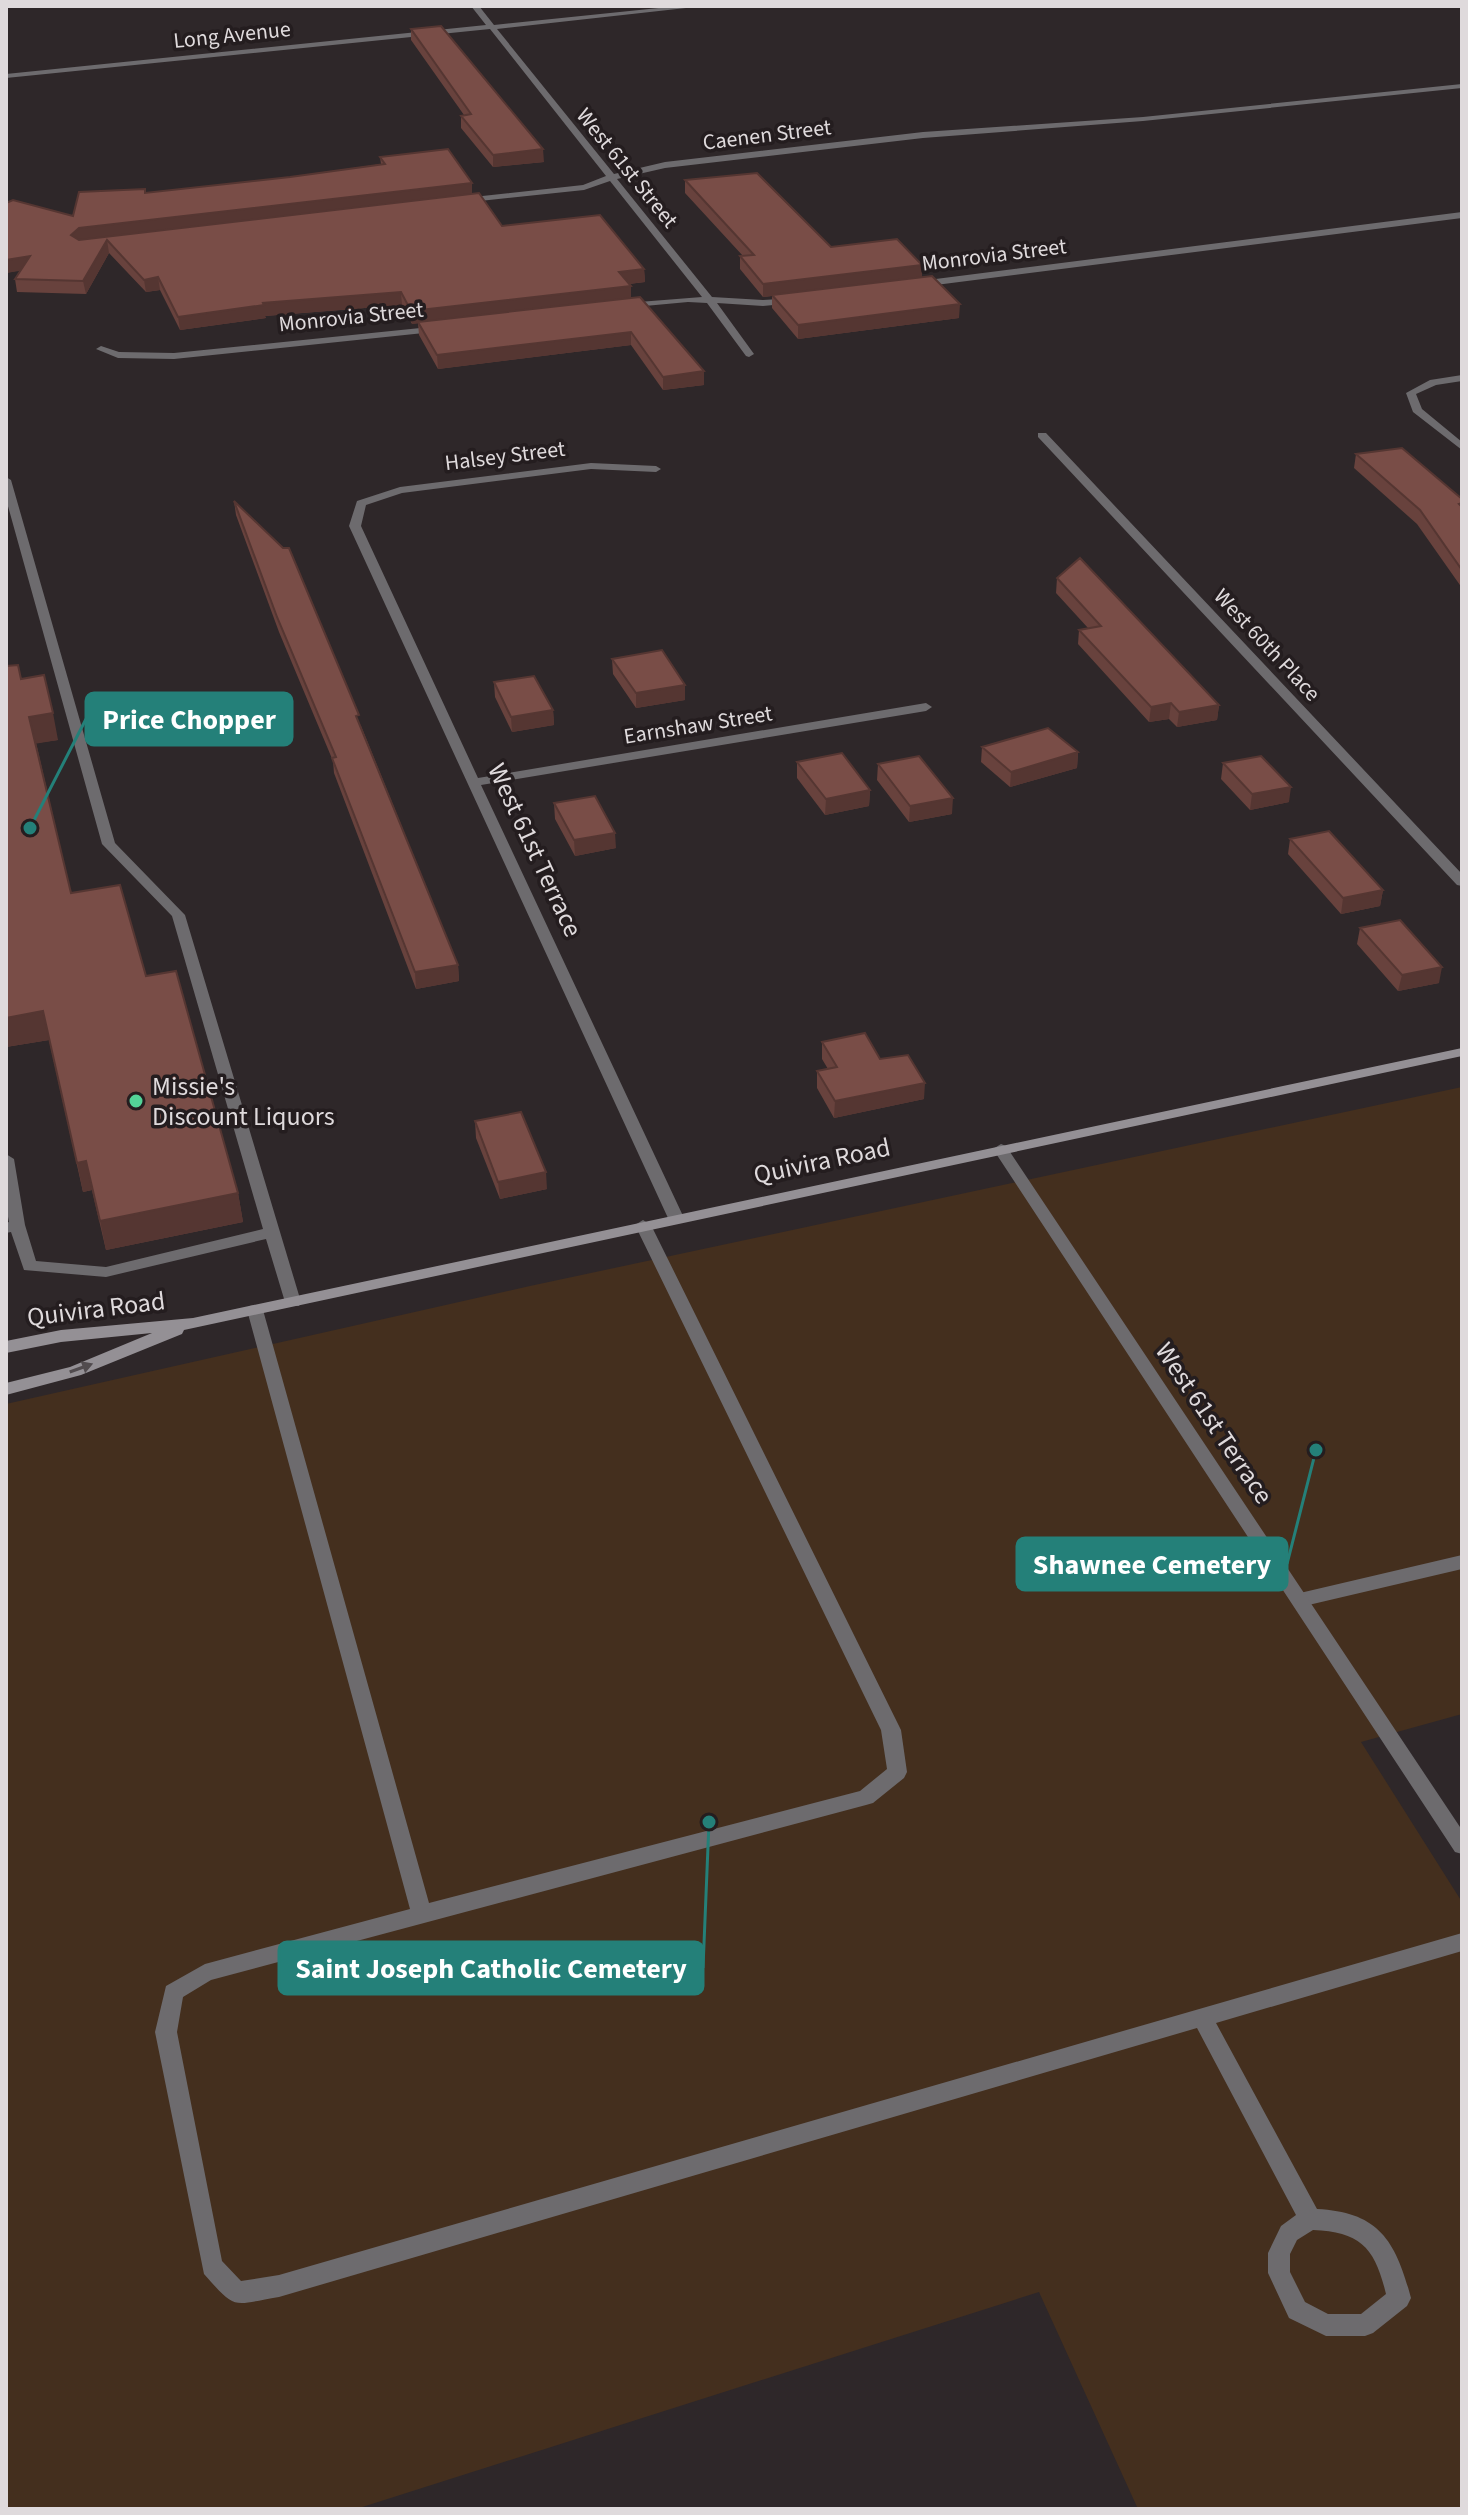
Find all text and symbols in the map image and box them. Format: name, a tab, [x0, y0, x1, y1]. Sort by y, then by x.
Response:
street label: Long Avenue	[172, 13, 292, 57]
street label: West 61st Street	[568, 101, 686, 235]
street label: Caenen Street	[701, 111, 834, 159]
street label: Monrovia Street	[920, 230, 1069, 280]
street label: Monrovia Street	[277, 293, 426, 341]
street label: Halsey Street	[443, 433, 568, 479]
street label: West 60th Place	[1206, 581, 1328, 709]
callout: Price Chopper	[86, 693, 292, 745]
street label: Earnshaw Street	[621, 697, 775, 753]
text: Price Chopper	[102, 700, 277, 740]
street label: West 61st Terrace	[479, 757, 591, 943]
place label: Missie's Discount Liquors	[152, 1068, 335, 1135]
marker: Missie's Discount Liquors	[127, 1092, 145, 1110]
street label: Quivira Road	[750, 1128, 894, 1194]
street label: Quivira Road	[25, 1282, 167, 1336]
street label: West 61st Terrace	[1146, 1335, 1282, 1511]
one-way arrow	[69, 1361, 93, 1374]
callout: Shawnee Cemetery	[1017, 1538, 1287, 1590]
text: Shawnee Cemetery	[1033, 1545, 1272, 1585]
callout: Saint Joseph Catholic Cemetery	[279, 1942, 703, 1994]
text: Saint Joseph Catholic Cemetery	[295, 1949, 687, 1989]

